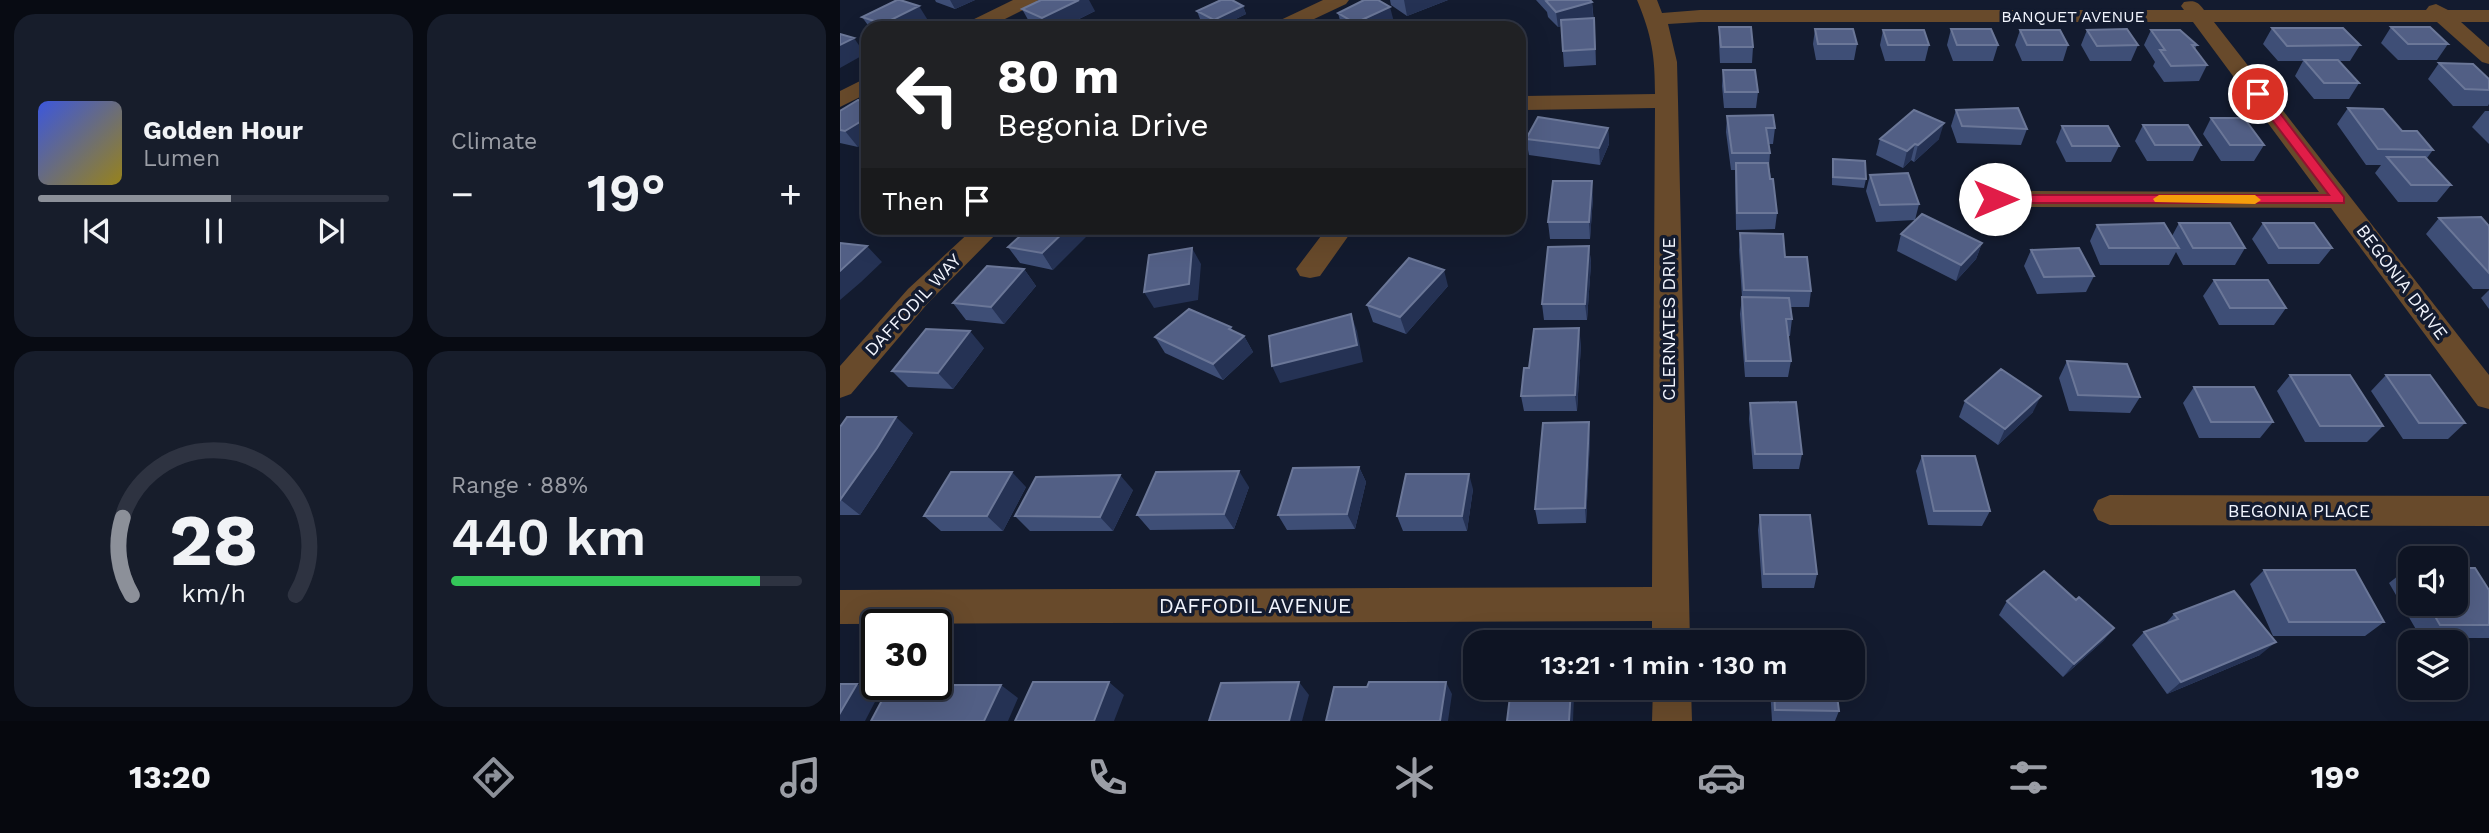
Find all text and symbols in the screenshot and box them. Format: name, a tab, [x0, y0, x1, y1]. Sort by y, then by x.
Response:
street label: BANQUET AVENUE	[2001, 7, 2145, 26]
text: 80 m	[997, 47, 1119, 105]
icon: left	[882, 49, 973, 140]
pin	[2228, 64, 2288, 124]
icon: arrive	[2239, 75, 2277, 113]
text: Begonia Drive	[997, 106, 1209, 144]
text: Golden Hour	[143, 115, 303, 145]
text: Climate	[451, 128, 537, 155]
text: Lumen	[143, 145, 220, 172]
position arrow	[1958, 162, 2032, 236]
text: 19°	[587, 163, 666, 224]
text: −	[451, 172, 474, 216]
text: +	[779, 172, 802, 216]
icon: arrive	[958, 182, 996, 220]
text: Then	[882, 186, 944, 216]
icon: previous	[78, 212, 116, 250]
icon: pause	[195, 212, 233, 250]
icon: next	[312, 212, 350, 250]
street label: BEGONIA DRIVE	[2352, 220, 2453, 343]
street label: CLERNATES DRIVE	[1658, 237, 1679, 401]
street label: DAFFODIL WAY	[860, 249, 966, 360]
text: Range · 88%	[451, 472, 588, 499]
text: 28	[169, 497, 258, 583]
street label: BEGONIA PLACE	[2228, 500, 2370, 521]
text: 440 km	[451, 507, 646, 568]
map controls	[2398, 546, 2468, 700]
button: sound	[2398, 546, 2468, 616]
text: km/h	[181, 579, 246, 608]
street label: DAFFODIL AVENUE	[1159, 593, 1351, 618]
speed limit sign: 30	[861, 609, 952, 700]
button: layers	[2398, 630, 2468, 700]
text: 13:21 · 1 min · 130 m	[1541, 650, 1787, 680]
icon: directions	[469, 753, 518, 802]
icon: music	[776, 753, 825, 802]
icon: phone	[1083, 753, 1132, 802]
icon: climate	[1390, 753, 1439, 802]
icon: car	[1697, 753, 1746, 802]
icon: filters	[2004, 753, 2053, 802]
text: 13:20	[129, 758, 211, 796]
text: 19°	[2311, 758, 2360, 796]

